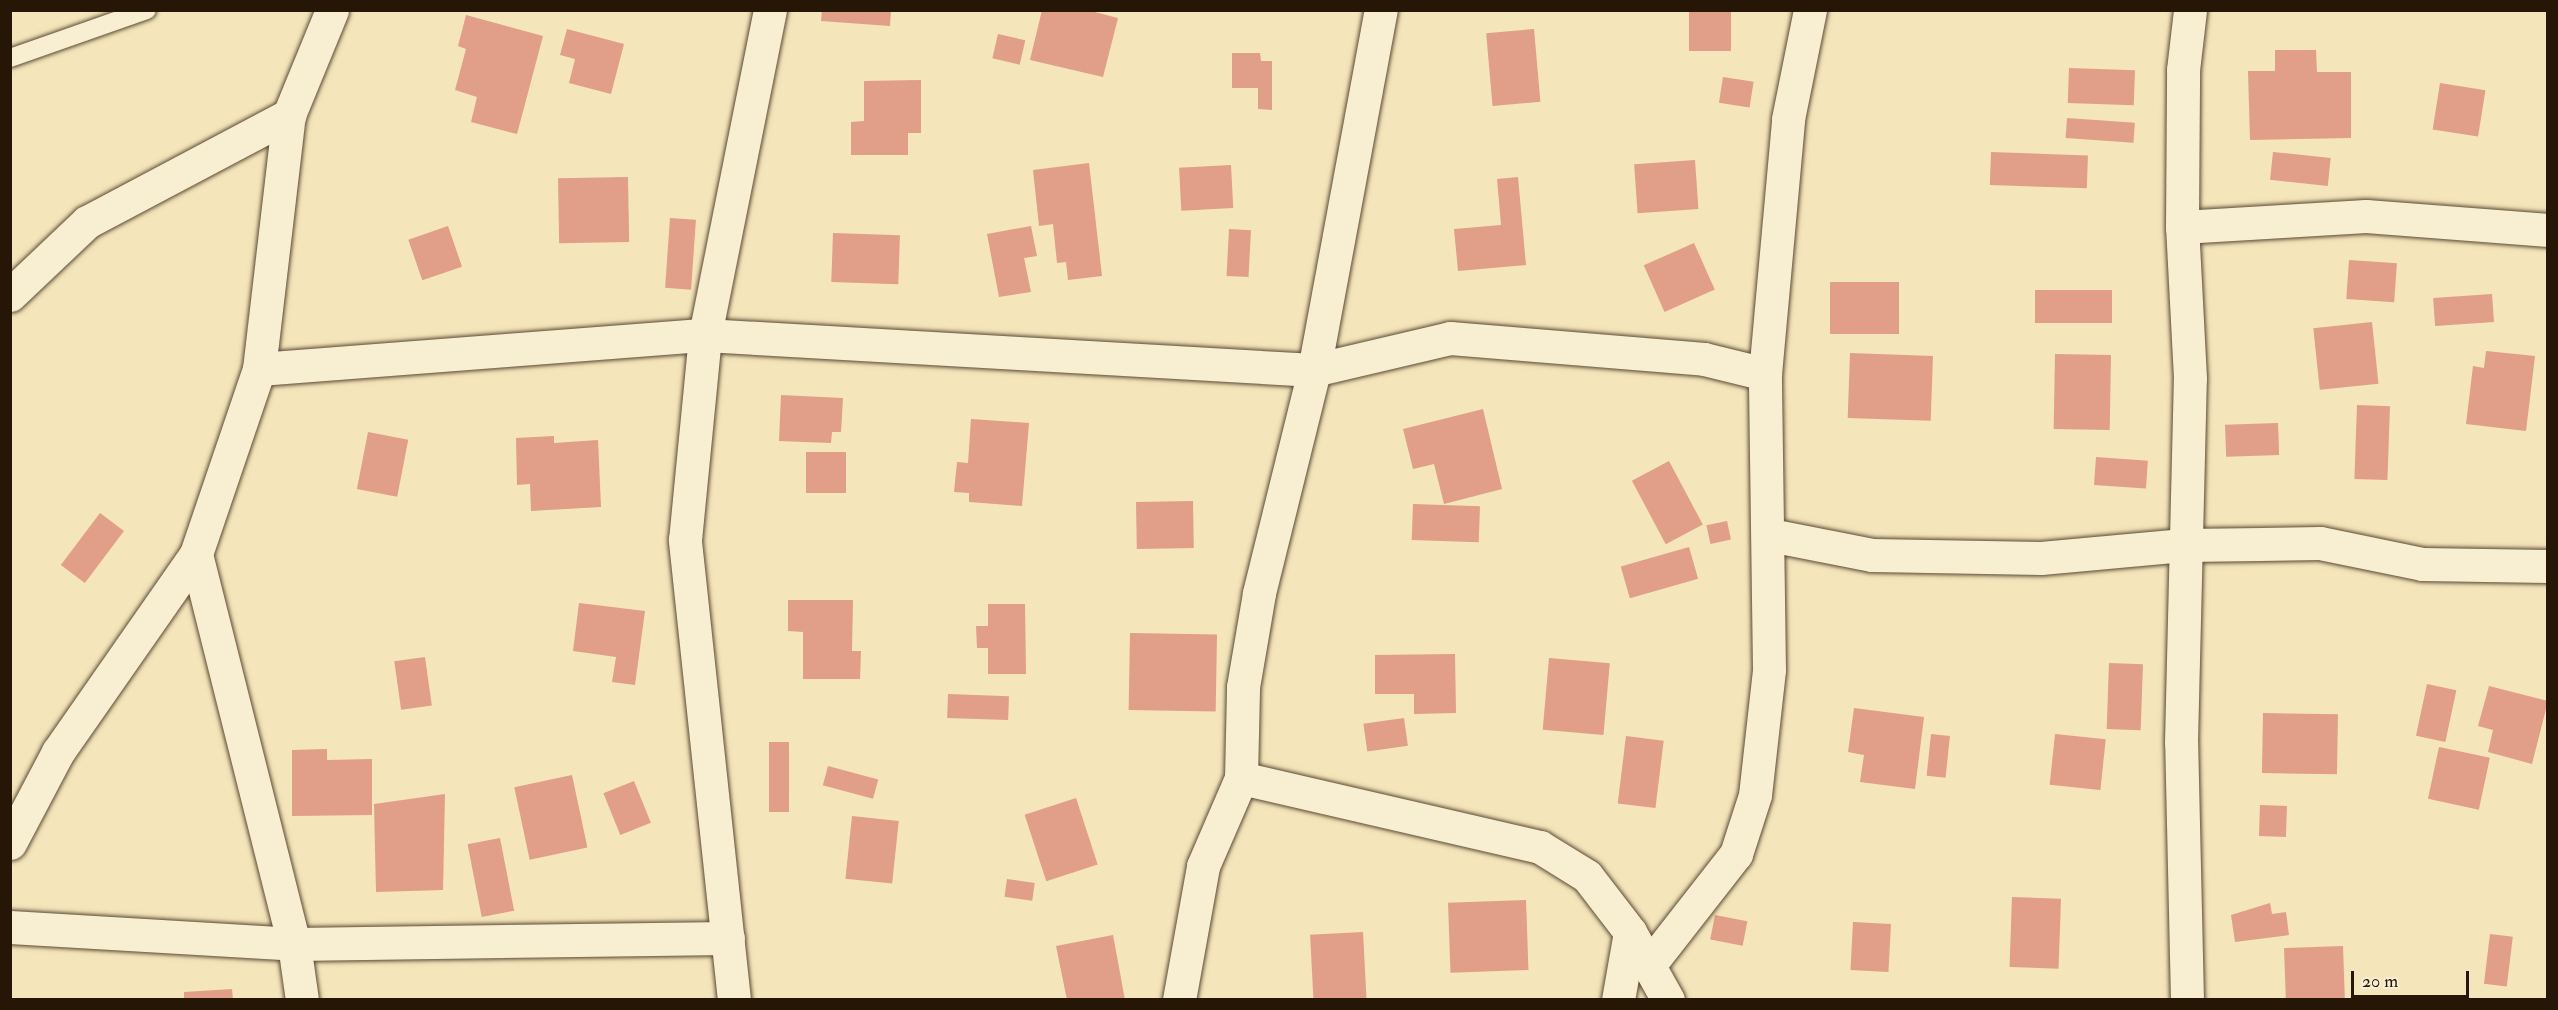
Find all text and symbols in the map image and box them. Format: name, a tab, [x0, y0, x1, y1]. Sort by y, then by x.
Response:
scale bar	[2354, 959, 2472, 997]
text: 20 m	[2362, 970, 2398, 993]

